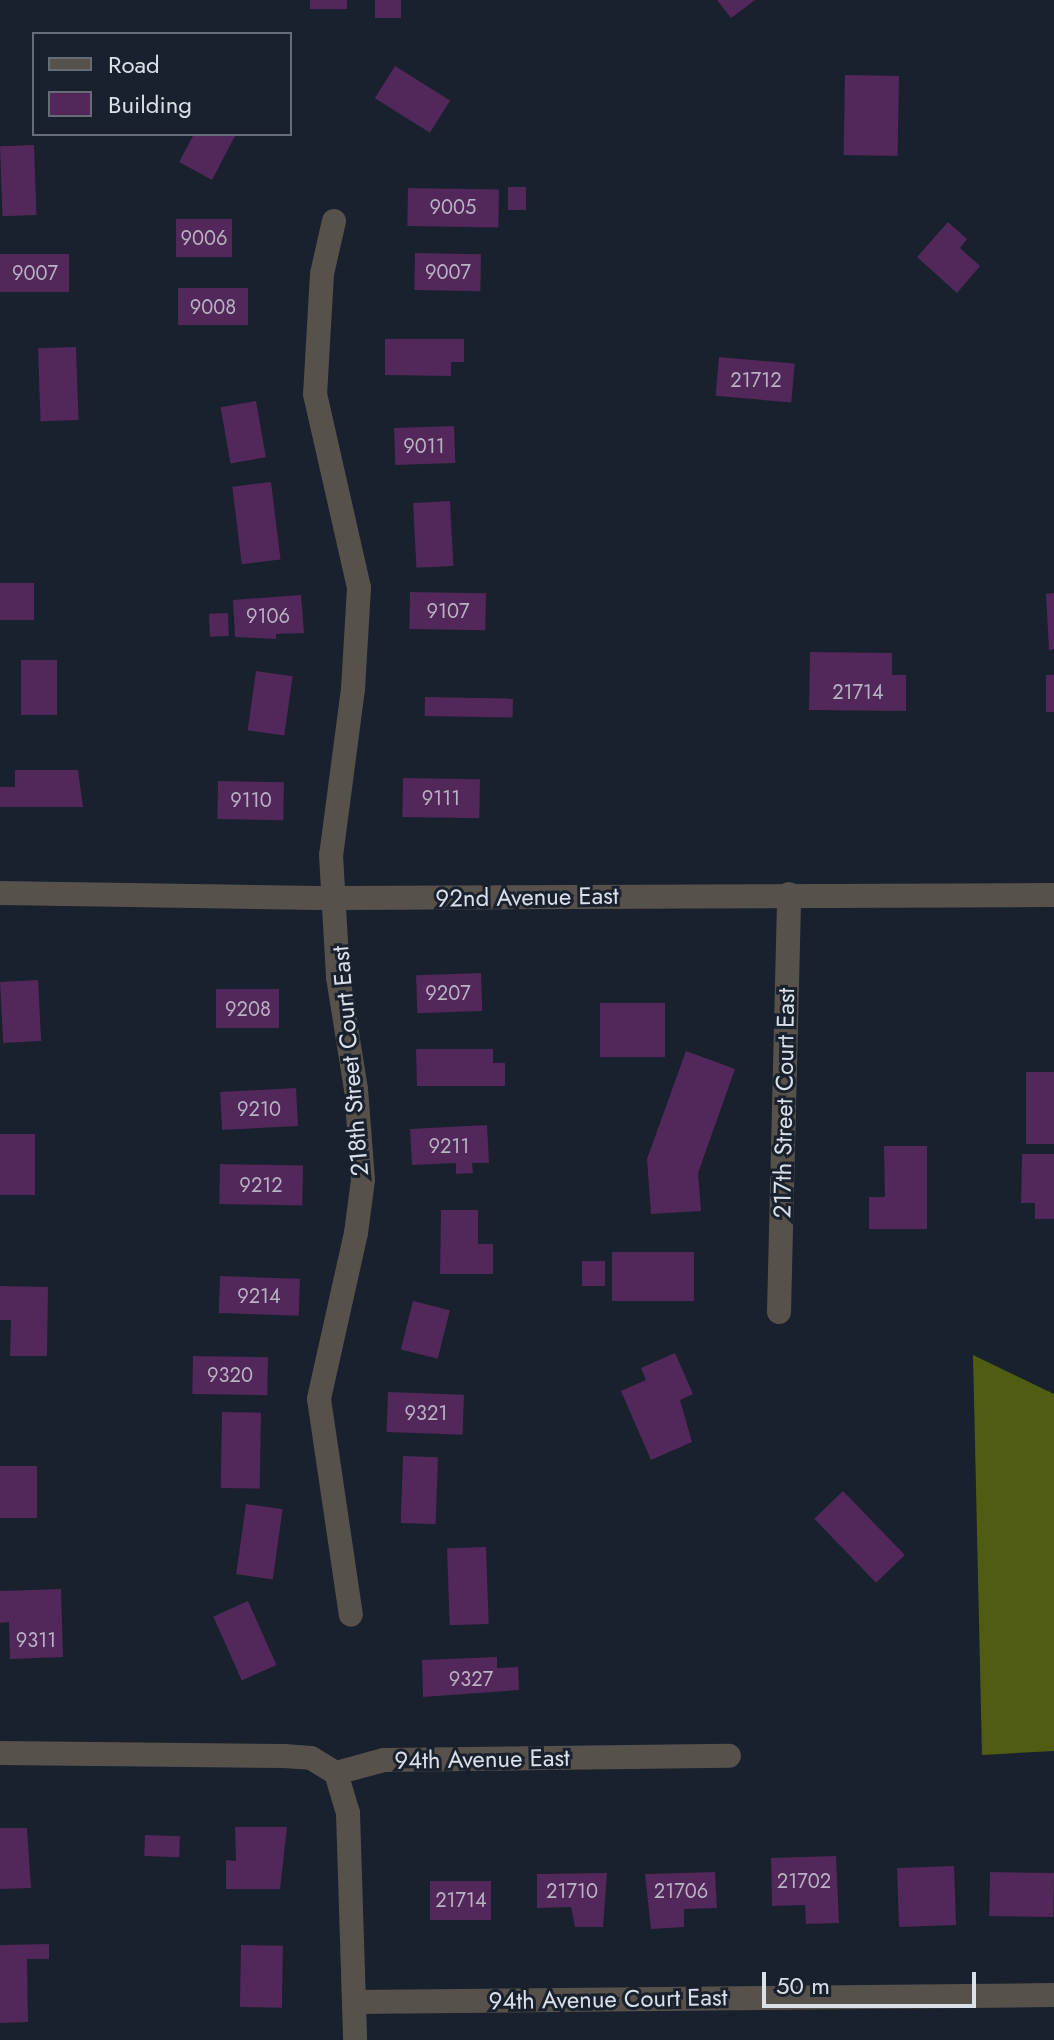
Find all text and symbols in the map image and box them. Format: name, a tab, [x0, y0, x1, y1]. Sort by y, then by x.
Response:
legend	[32, 32, 292, 136]
text: Road	[108, 47, 160, 82]
text: Building	[108, 87, 192, 122]
house number: 9005	[430, 195, 476, 219]
house number: 9006	[180, 226, 228, 250]
house number: 9007	[425, 260, 471, 284]
house number: 9007	[12, 261, 58, 285]
house number: 9008	[190, 295, 236, 319]
house number: 21712	[730, 368, 782, 392]
house number: 9011	[403, 434, 445, 458]
house number: 9107	[426, 599, 470, 623]
house number: 9106	[246, 604, 290, 628]
house number: 21714	[832, 680, 884, 704]
house number: 9111	[422, 786, 460, 810]
house number: 9110	[230, 788, 272, 812]
street label: 92nd Avenue East	[435, 881, 619, 913]
street label: 218th Street Court East	[326, 945, 374, 1177]
house number: 9207	[425, 981, 471, 1005]
street label: 217th Street Court East	[768, 987, 800, 1219]
house number: 9208	[225, 997, 271, 1021]
house number: 9210	[237, 1097, 281, 1121]
house number: 9211	[429, 1134, 469, 1158]
house number: 9212	[239, 1173, 283, 1197]
house number: 9214	[237, 1284, 281, 1308]
house number: 9320	[207, 1363, 253, 1387]
house number: 9321	[405, 1401, 447, 1425]
house number: 9311	[16, 1628, 56, 1652]
house number: 9327	[449, 1667, 493, 1691]
street label: 94th Avenue East	[394, 1743, 570, 1775]
house number: 21702	[777, 1869, 831, 1893]
house number: 21710	[546, 1879, 598, 1903]
house number: 21706	[654, 1879, 708, 1903]
house number: 21714	[435, 1888, 487, 1912]
scale bar	[766, 1956, 980, 2006]
text: 50 m	[776, 1968, 830, 2003]
street label: 94th Avenue Court East	[488, 1983, 728, 2015]

